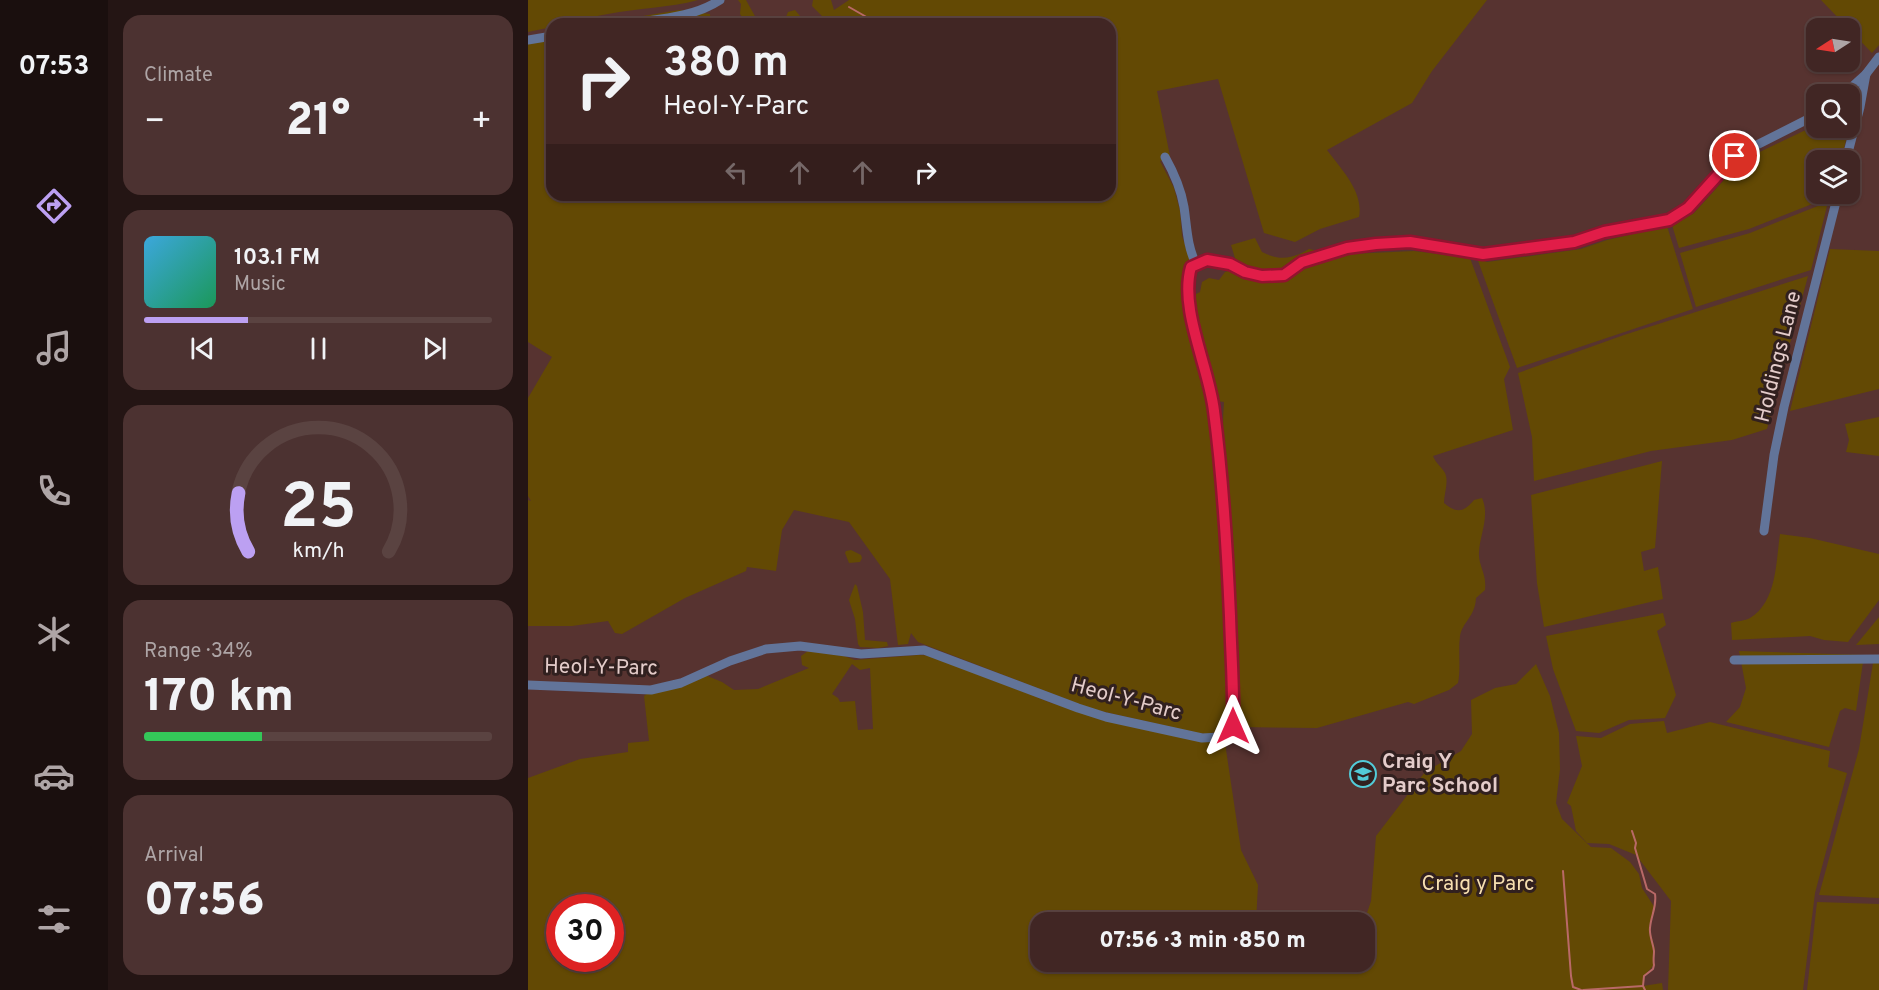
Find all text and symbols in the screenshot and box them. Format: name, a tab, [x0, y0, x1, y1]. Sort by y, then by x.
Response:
north arrow	[1806, 18, 1860, 72]
map controls	[1806, 18, 1860, 204]
text: 380 m	[663, 38, 789, 91]
icon: right	[564, 42, 642, 120]
text: 07:53	[18, 50, 90, 84]
text: Climate	[144, 63, 213, 89]
button: search	[1806, 84, 1860, 138]
text: Heol-Y-Parc	[663, 90, 809, 124]
text: 21°	[286, 94, 350, 151]
text: −	[144, 102, 165, 144]
text: +	[471, 102, 492, 144]
pin	[1709, 130, 1760, 181]
icon: arrive	[1718, 139, 1751, 172]
button: layers	[1806, 150, 1860, 204]
icon: left	[720, 156, 753, 189]
icon: ahead	[783, 156, 816, 189]
icon: ahead	[846, 156, 879, 189]
icon: right	[909, 156, 942, 189]
icon: directions	[33, 185, 75, 227]
text: 103.1 FM	[234, 245, 320, 272]
text: Music	[234, 272, 286, 298]
street label: Holdings Lane	[1750, 289, 1808, 425]
icon: music	[33, 327, 75, 369]
icon: previous	[186, 332, 219, 365]
icon: pause	[302, 332, 335, 365]
icon: next	[418, 332, 451, 365]
icon: phone	[33, 470, 75, 512]
text: 25	[280, 471, 356, 550]
text: km/h	[292, 538, 344, 565]
icon: climate	[33, 613, 75, 655]
text: Range · 34%	[144, 639, 253, 665]
street label: Heol-Y-Parc	[544, 654, 658, 682]
text: 170 km	[144, 670, 294, 727]
street label: Heol-Y-Parc	[1068, 672, 1184, 728]
position arrow	[1201, 694, 1265, 758]
place label: Craig Y Parc School	[1382, 749, 1498, 800]
icon: car	[33, 755, 75, 797]
school or university icon: Craig Y Parc School	[1348, 759, 1378, 789]
text: Arrival	[144, 843, 204, 869]
park label: Craig y Parc	[1422, 871, 1534, 898]
text: 07:56	[144, 874, 265, 931]
speed limit sign: 30	[546, 894, 624, 972]
icon: filters	[33, 898, 75, 940]
text: 07:56 · 3 min · 850 m	[1099, 928, 1306, 955]

